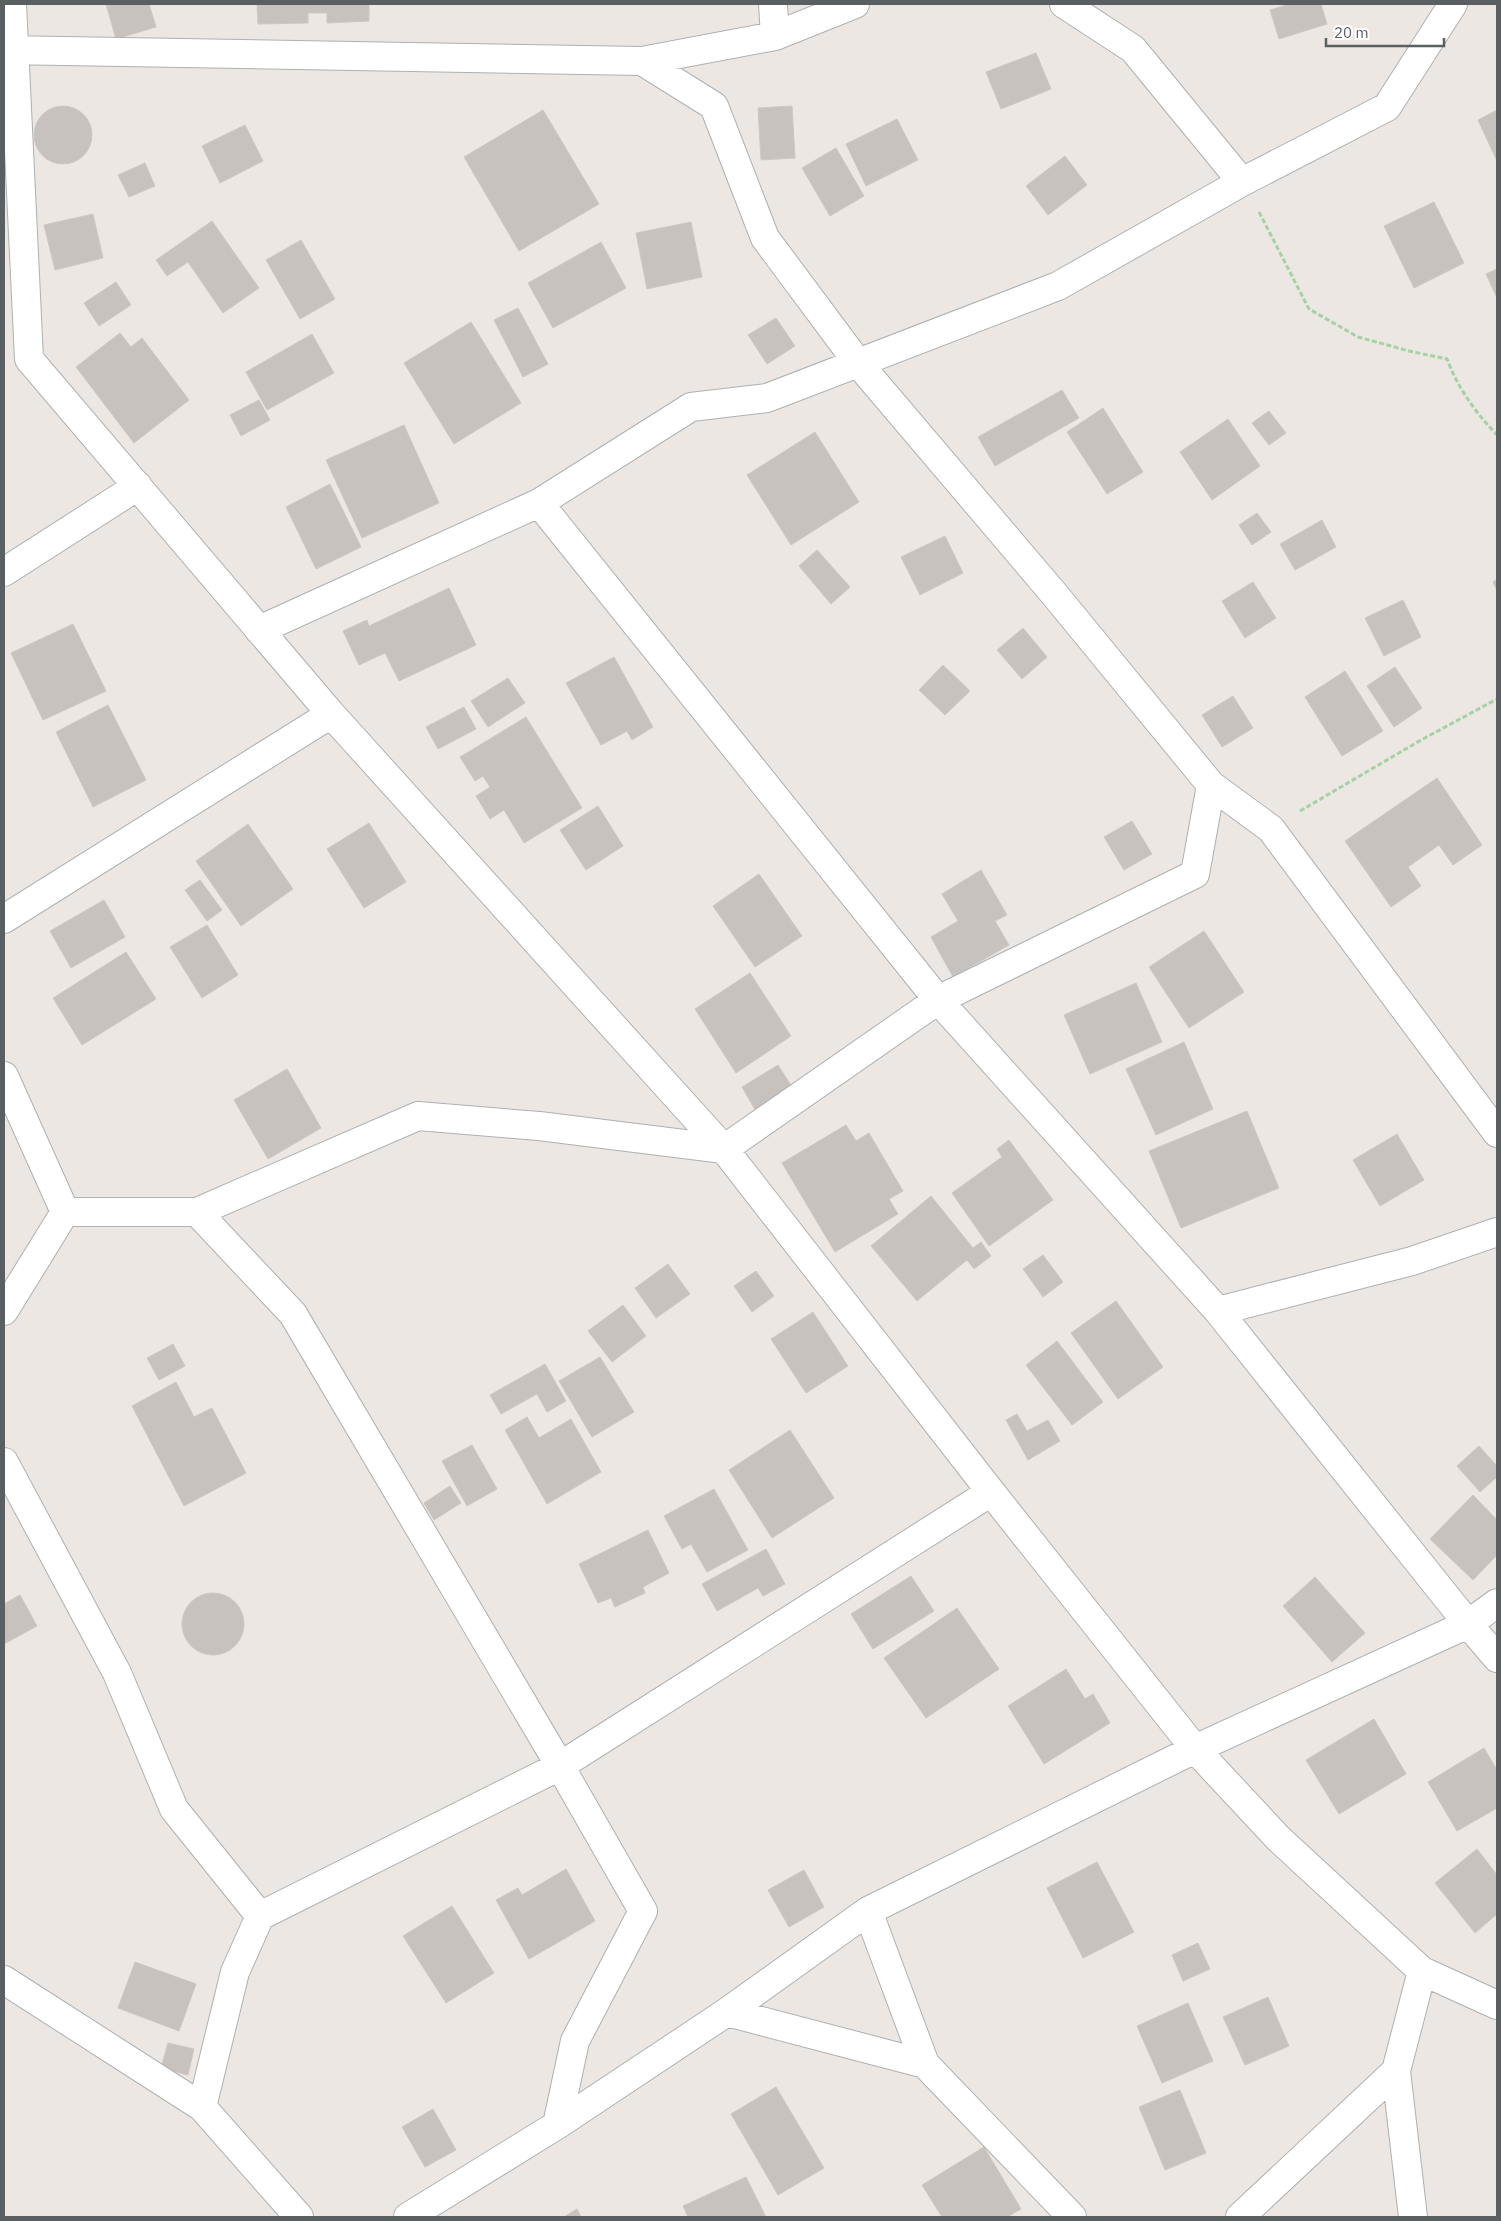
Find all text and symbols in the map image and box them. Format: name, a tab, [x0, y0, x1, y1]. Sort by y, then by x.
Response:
scale bar	[1326, 15, 1444, 47]
text: 20 m	[1334, 23, 1369, 42]

